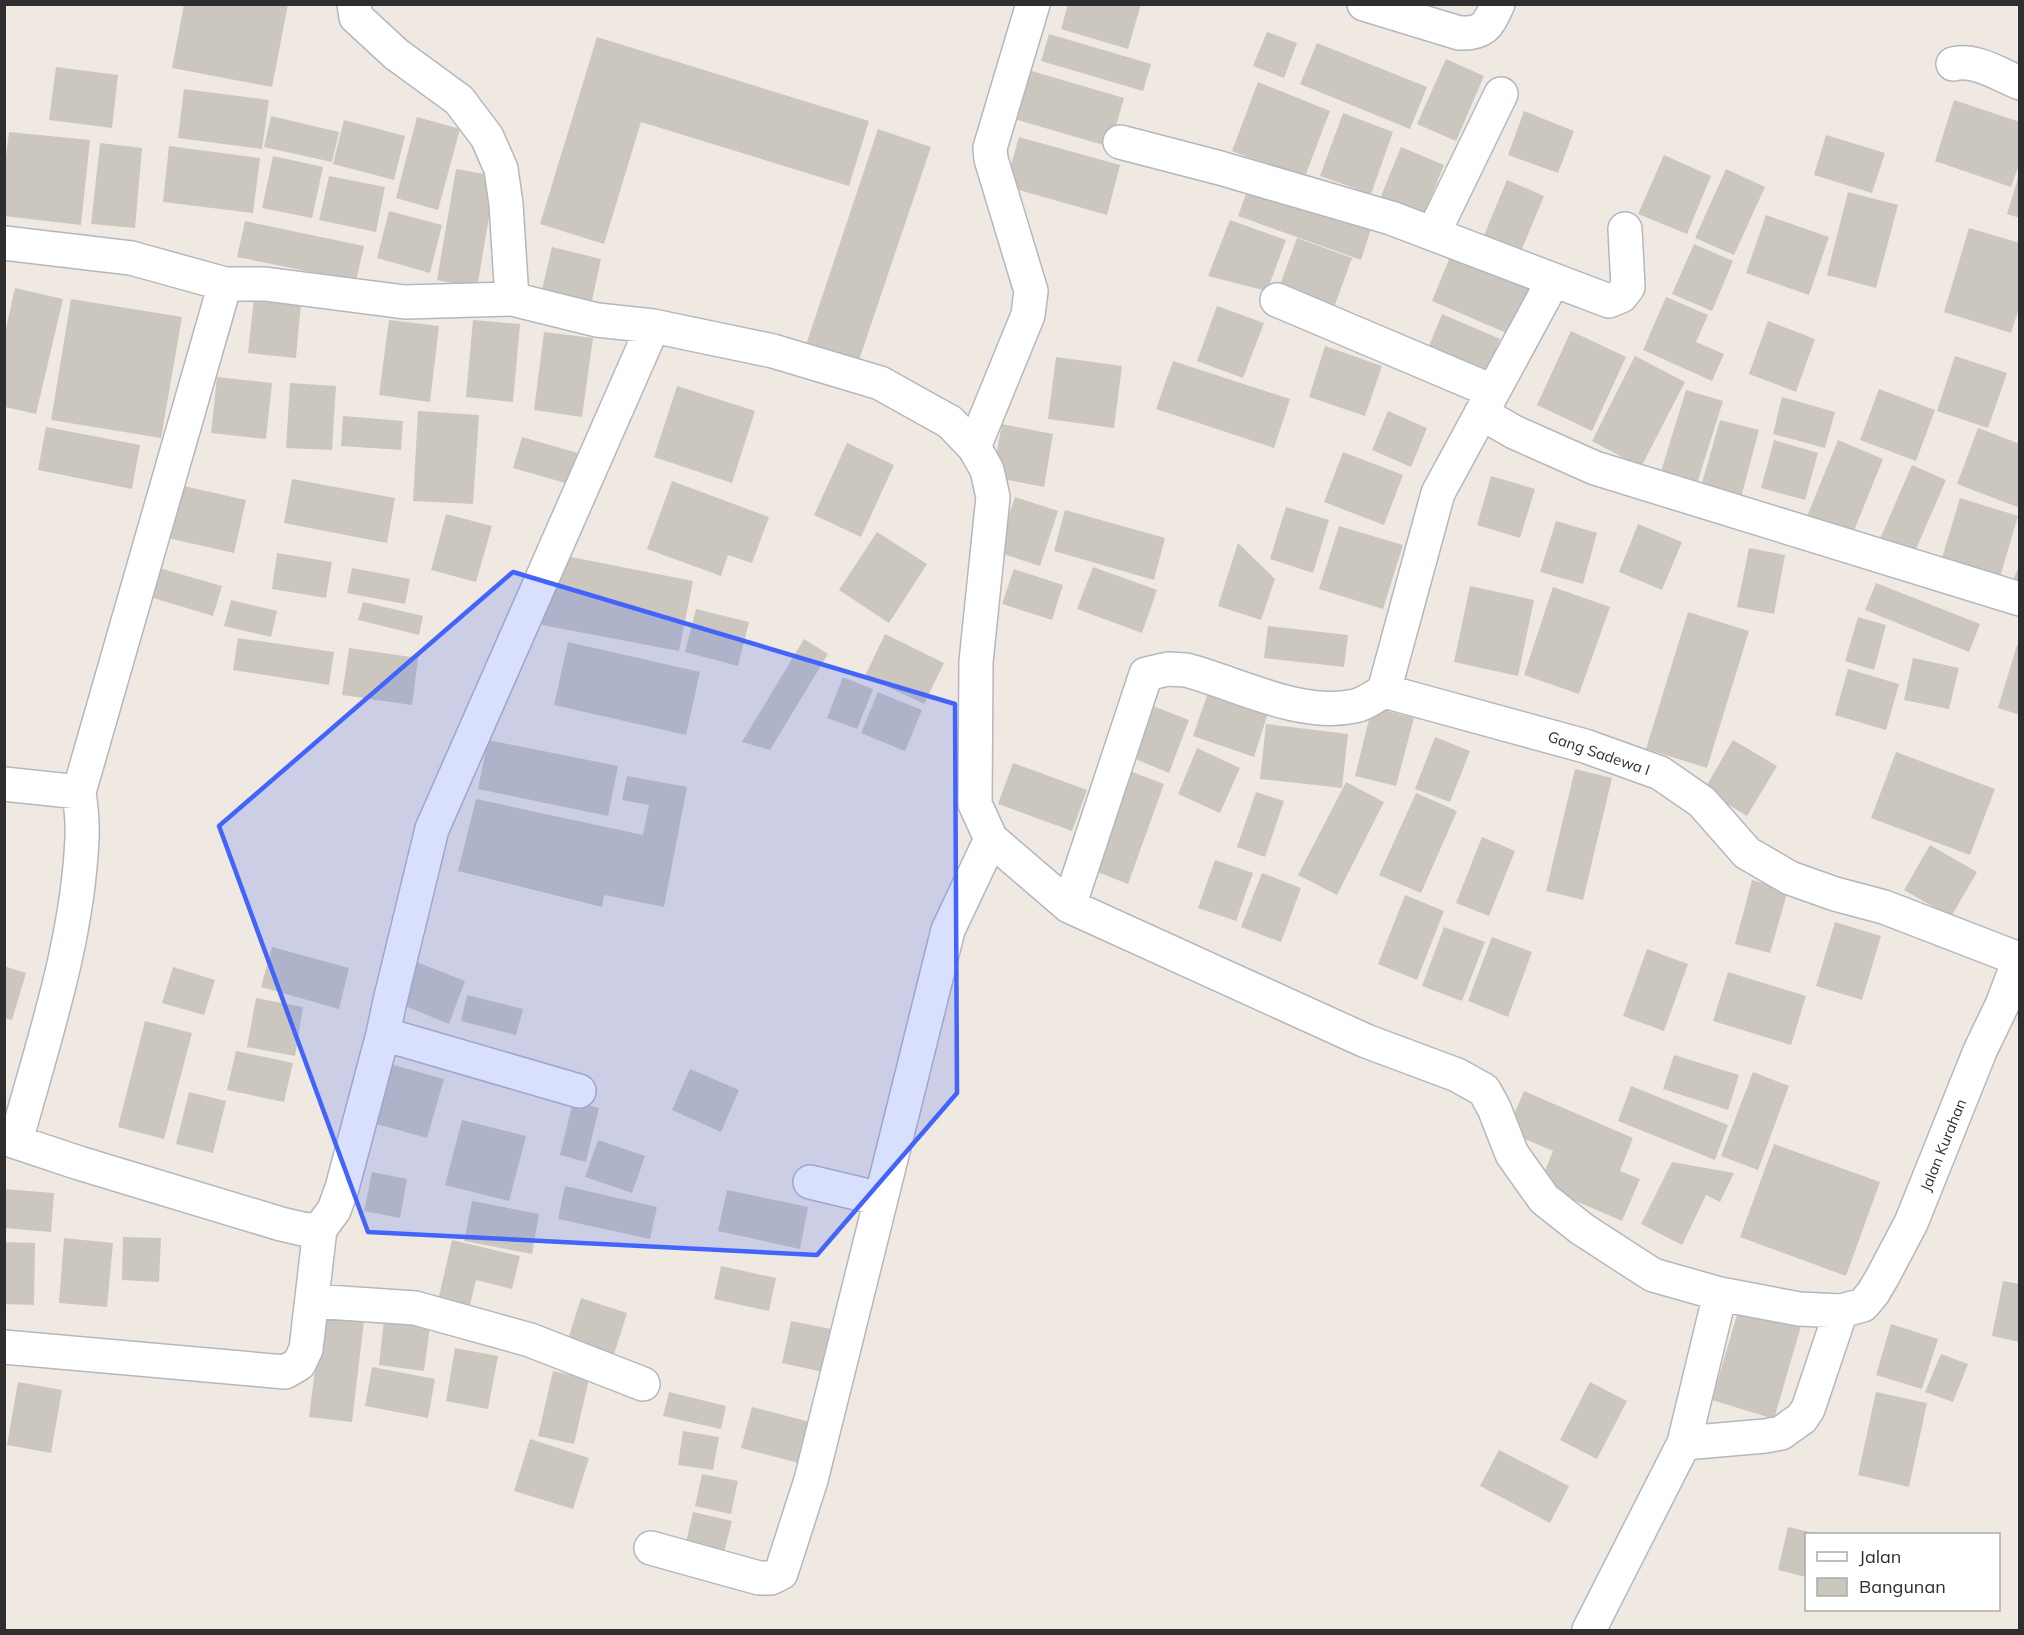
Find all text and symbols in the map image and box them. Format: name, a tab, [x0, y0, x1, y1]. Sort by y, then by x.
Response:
street label: Gang Sadewa I	[1545, 727, 1653, 779]
street label: Jalan Kurahan	[1916, 1096, 1970, 1194]
legend	[1805, 1533, 2000, 1611]
text: Jalan	[1859, 1545, 1901, 1568]
text: Bangunan	[1859, 1575, 1946, 1598]

